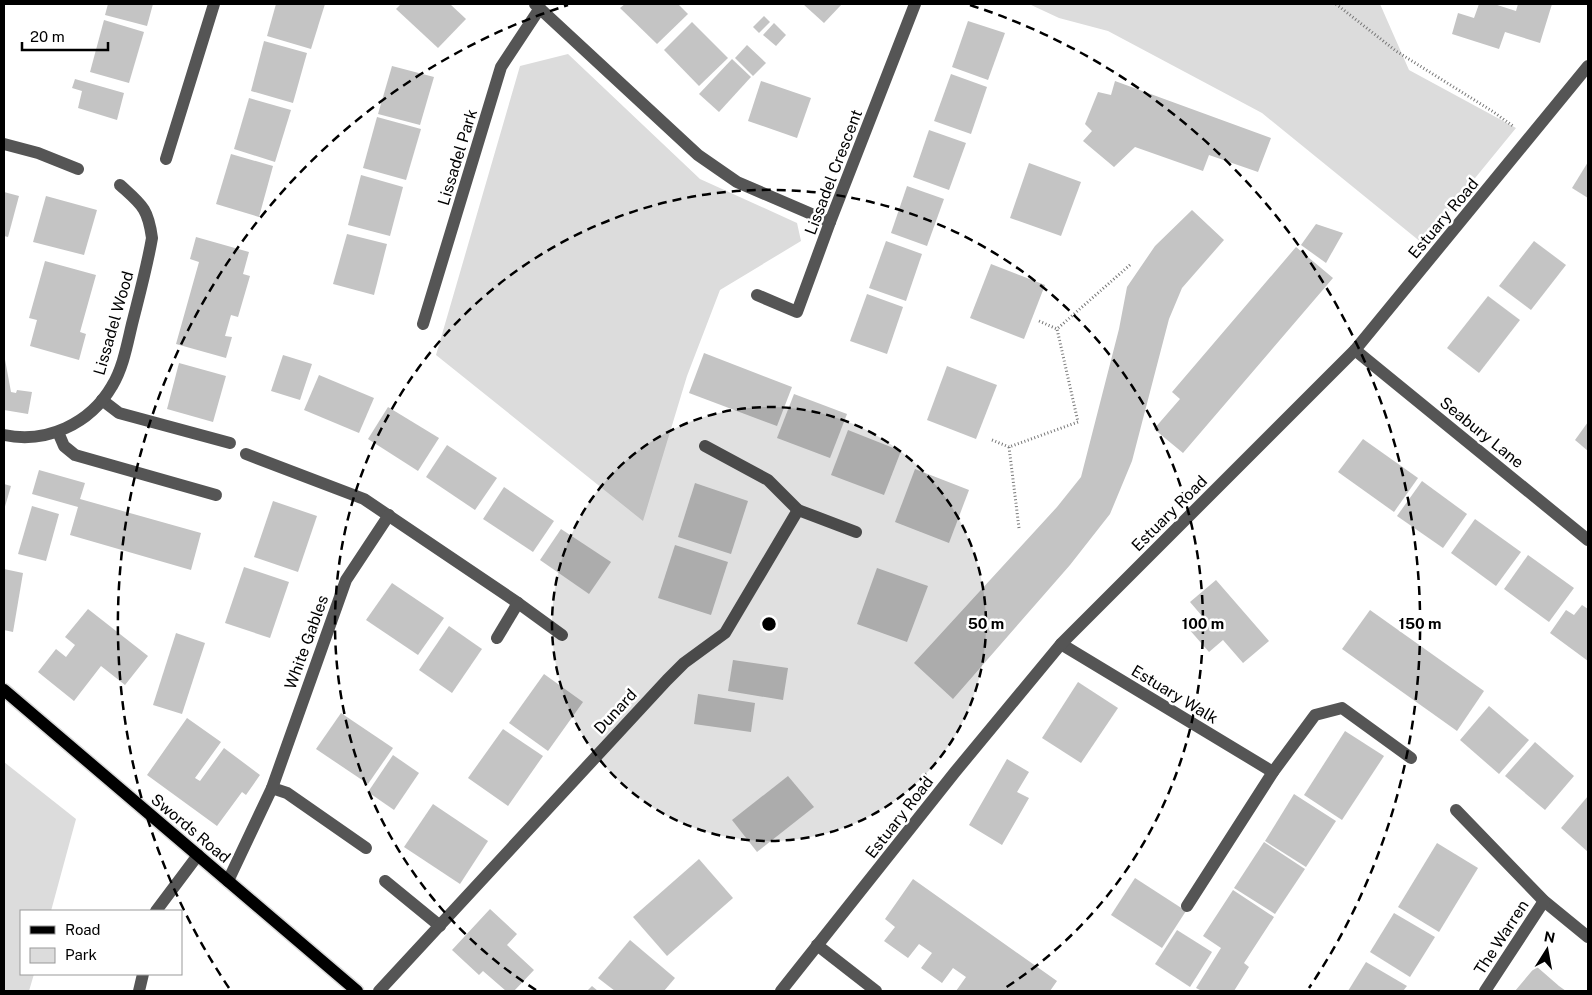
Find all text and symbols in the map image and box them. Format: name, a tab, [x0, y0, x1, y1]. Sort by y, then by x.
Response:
scale bar	[22, 20, 109, 52]
text: 20 m	[30, 28, 65, 45]
street label: Lissadel Park	[434, 107, 481, 208]
street label: Lissadel Crescent	[801, 107, 866, 238]
street label: Estuary Road	[1404, 174, 1482, 262]
street label: Lissadel Wood	[90, 269, 137, 377]
street label: Seabury Lane	[1436, 393, 1527, 472]
street label: Estuary Road	[1128, 472, 1211, 555]
street label: White Gables	[281, 592, 332, 692]
centre of rings	[760, 615, 778, 633]
text: 50 m	[968, 615, 1004, 632]
text: 100 m	[1182, 615, 1224, 632]
text: 150 m	[1398, 615, 1442, 632]
street label: Estuary Walk	[1128, 661, 1221, 728]
street label: Dunard	[590, 685, 641, 738]
street label: Estuary Road	[862, 773, 937, 862]
street label: Swords Road	[147, 790, 234, 867]
street label: The Warren	[1470, 896, 1533, 978]
legend	[20, 910, 182, 975]
text: Road	[65, 921, 101, 938]
north arrow	[1522, 925, 1572, 975]
text: N	[1543, 928, 1556, 946]
text: Park	[65, 946, 97, 963]

